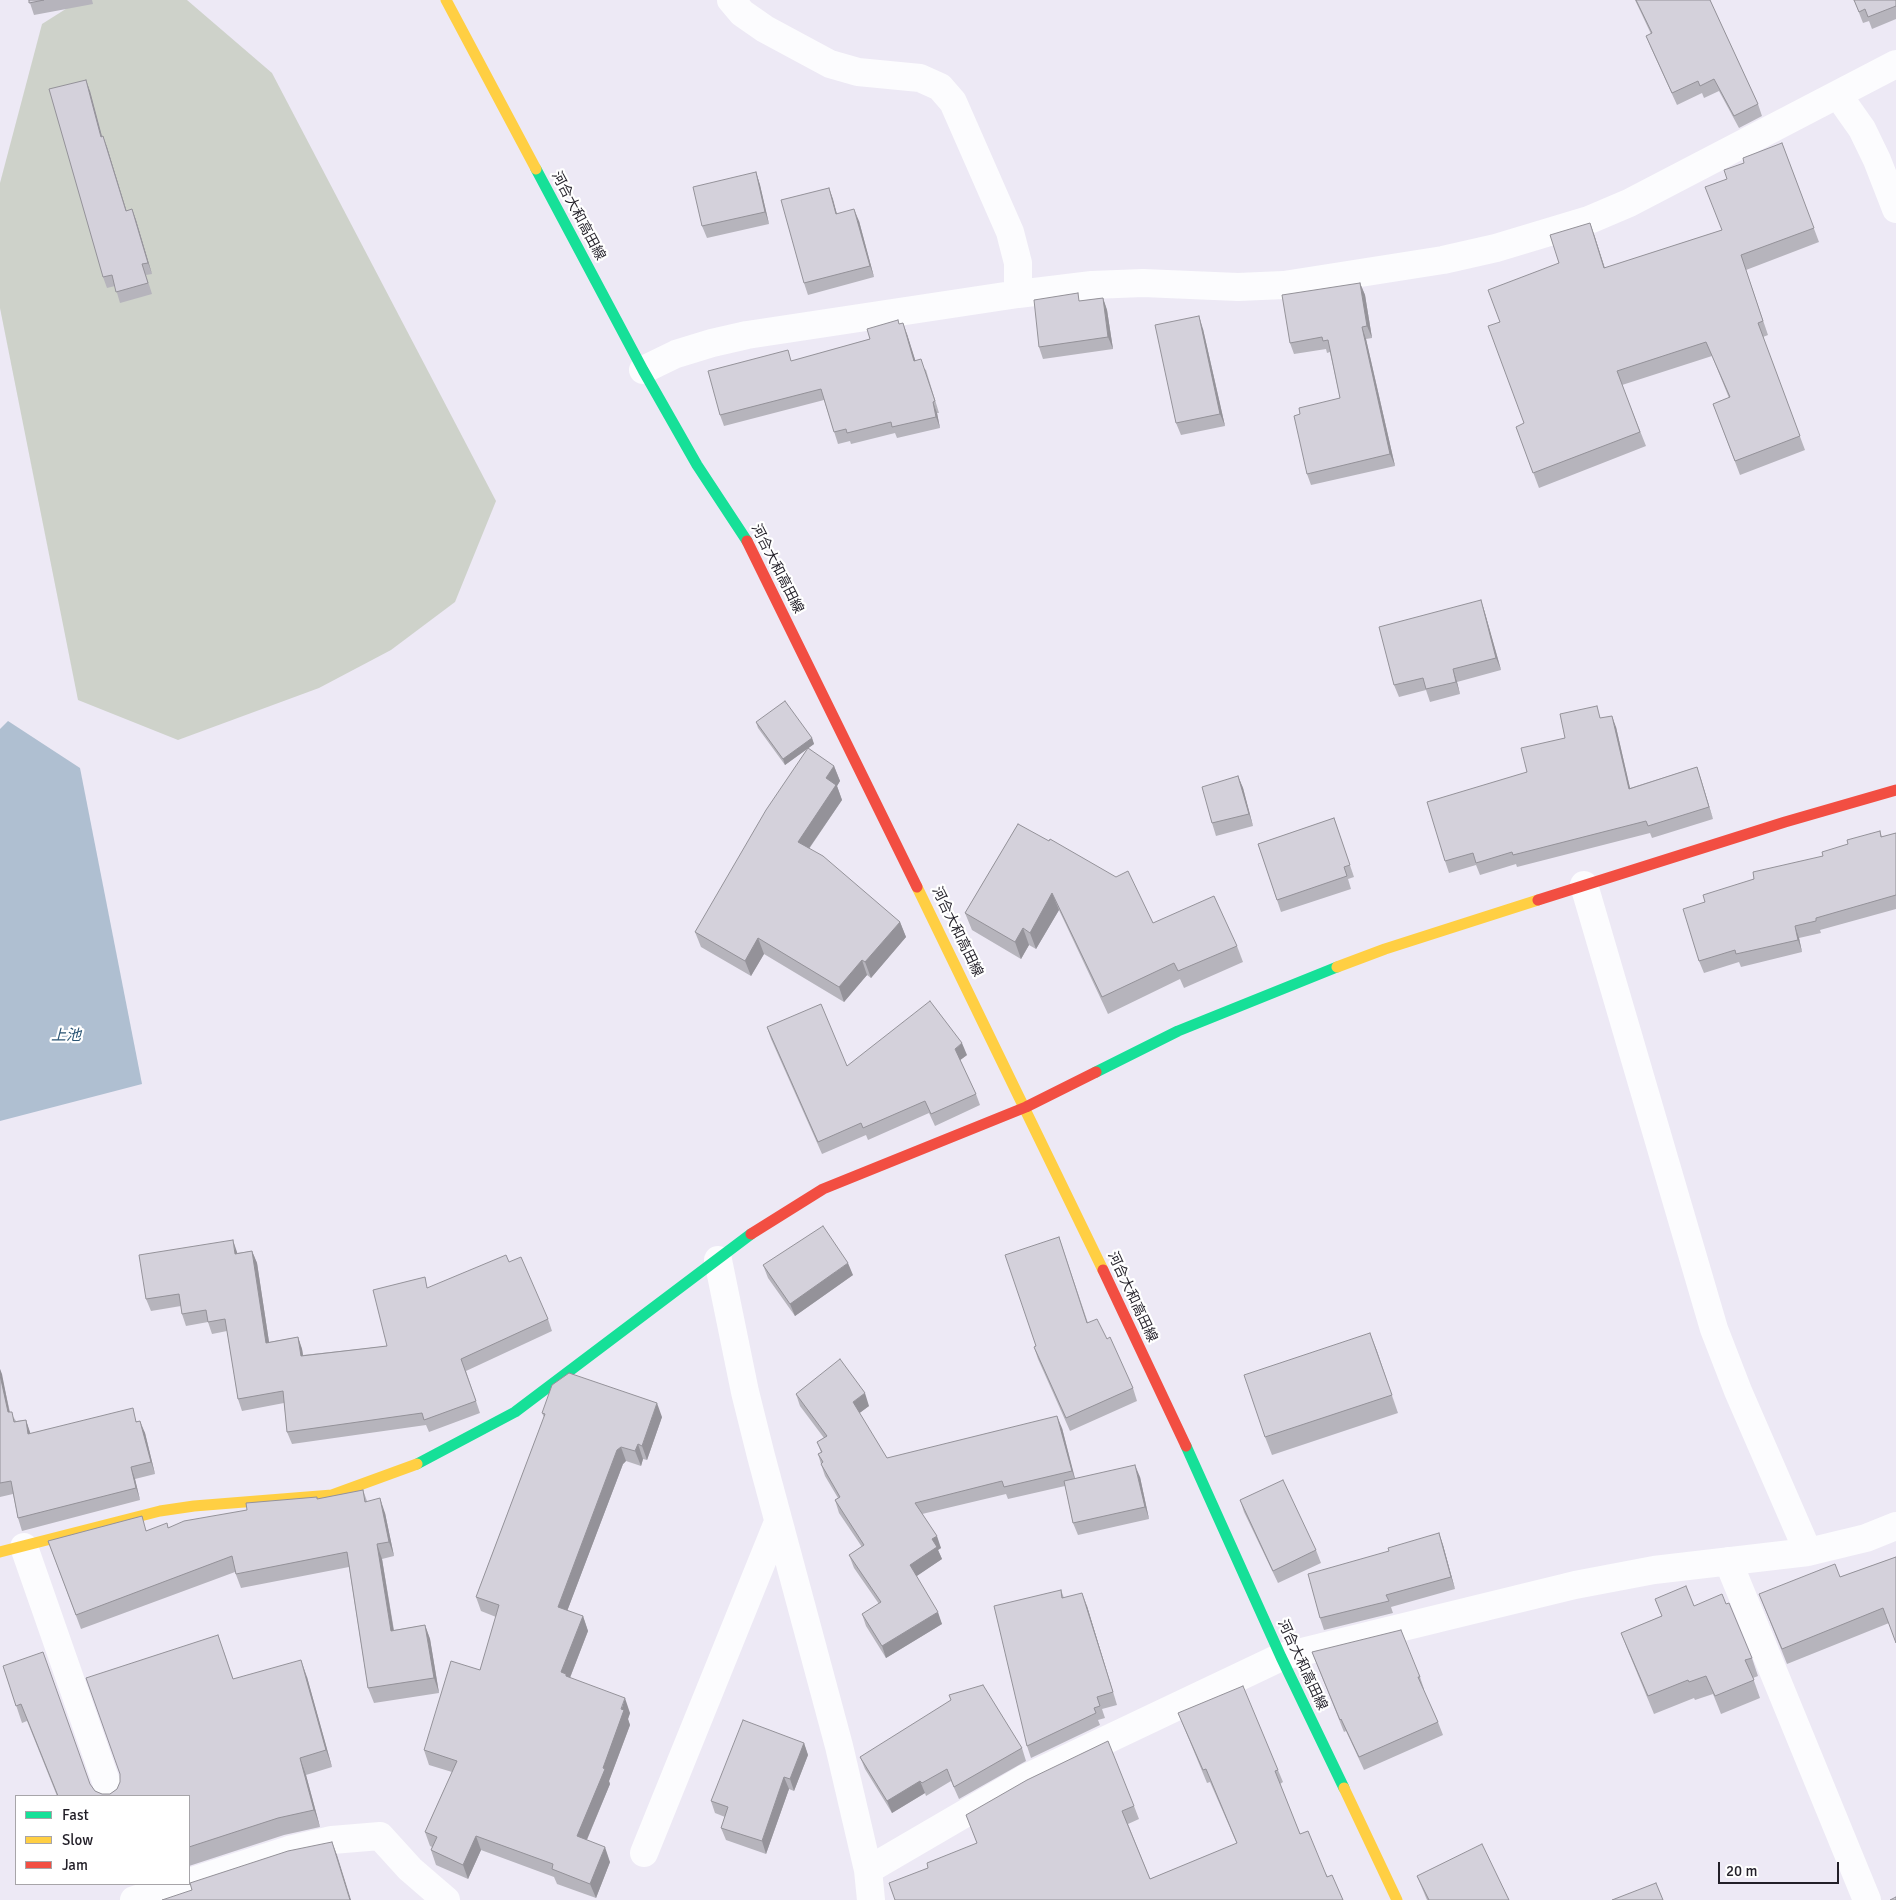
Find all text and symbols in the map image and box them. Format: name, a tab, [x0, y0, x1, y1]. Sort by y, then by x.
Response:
street label: 河合大和高田線	[548, 169, 608, 263]
street label: 河合大和高田線	[747, 522, 807, 616]
street label: 河合大和高田線	[928, 884, 986, 980]
water label: 上池	[51, 1027, 81, 1045]
street label: 河合大和高田線	[1104, 1249, 1160, 1345]
street label: 河合大和高田線	[1274, 1617, 1330, 1713]
legend	[15, 1795, 190, 1885]
text: Fast	[62, 1806, 89, 1824]
text: Slow	[62, 1831, 93, 1849]
scale bar	[1721, 1852, 1842, 1884]
text: Jam	[62, 1856, 88, 1874]
text: 20 m	[1726, 1862, 1757, 1880]

